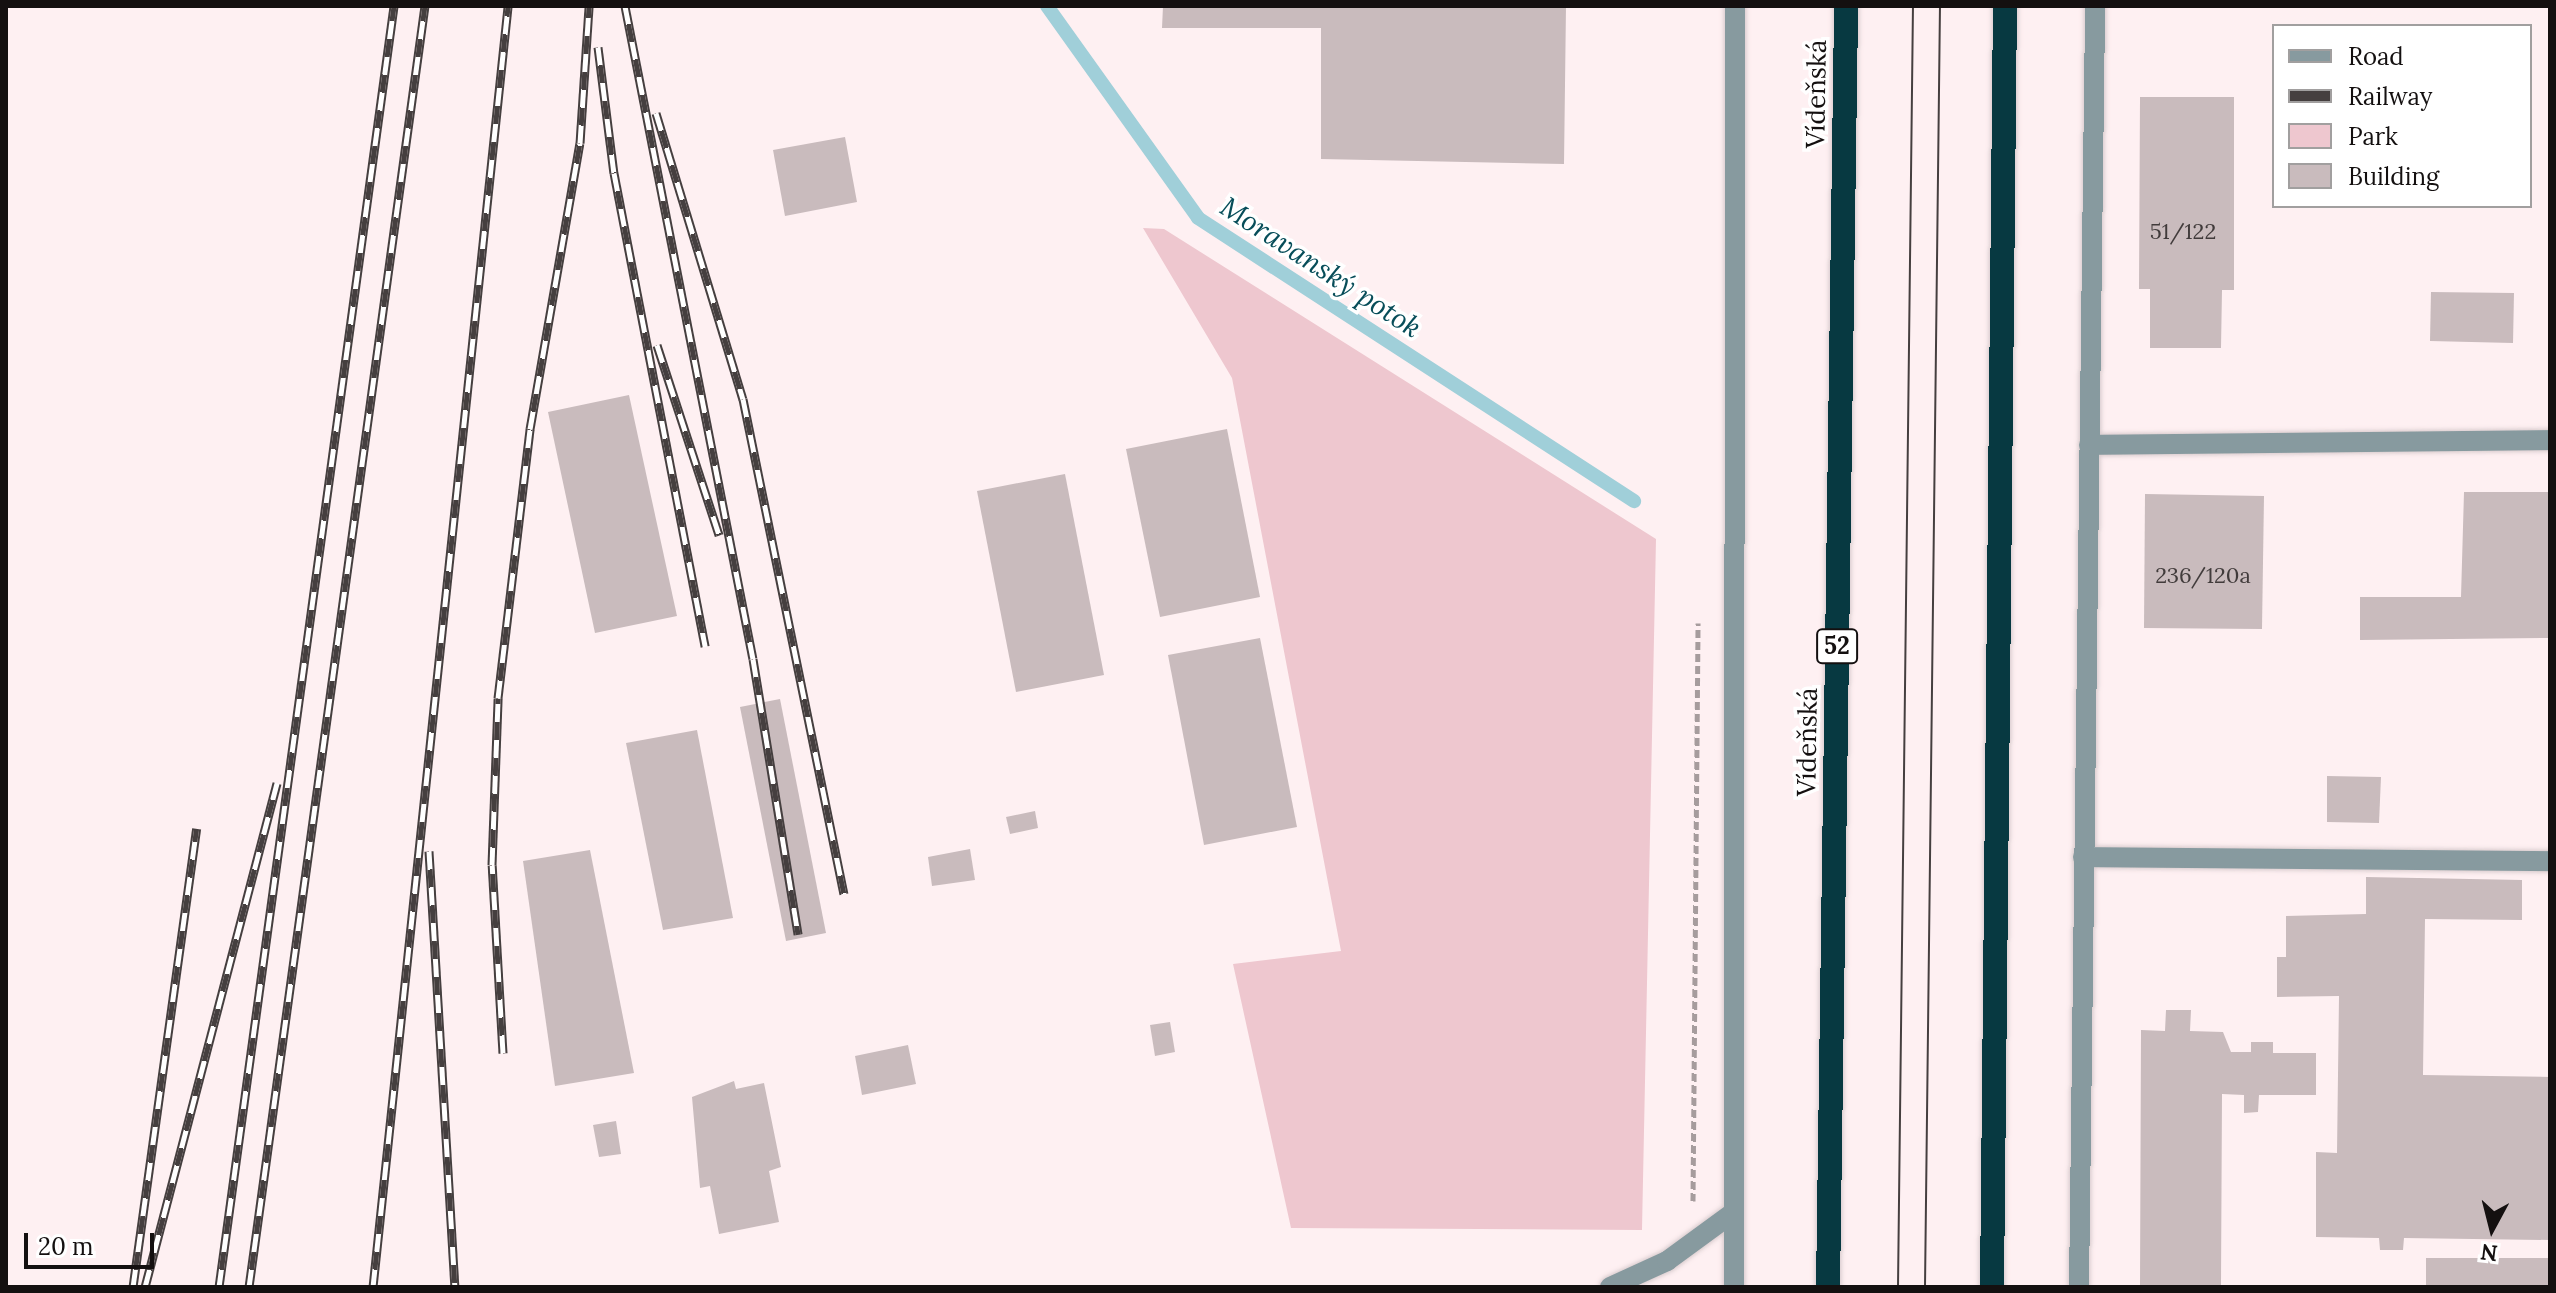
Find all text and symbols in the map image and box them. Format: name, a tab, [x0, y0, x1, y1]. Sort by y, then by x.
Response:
legend	[2272, 24, 2532, 208]
street label: Vídeňská	[1799, 39, 1833, 149]
text: Road	[2348, 41, 2404, 72]
text: Railway	[2348, 81, 2432, 112]
text: Park	[2348, 121, 2398, 152]
text: Building	[2348, 161, 2439, 192]
water label: Moravanský potok	[1214, 189, 1428, 345]
house number: 51/122	[2150, 219, 2216, 245]
house number: 236/120a	[2155, 563, 2251, 589]
road number: 52	[1815, 626, 1859, 666]
street label: Vídeňská	[1790, 687, 1824, 797]
north arrow	[2452, 1189, 2532, 1269]
scale bar	[28, 1217, 158, 1267]
text: 20 m	[38, 1231, 94, 1262]
text: N	[2479, 1238, 2499, 1268]

